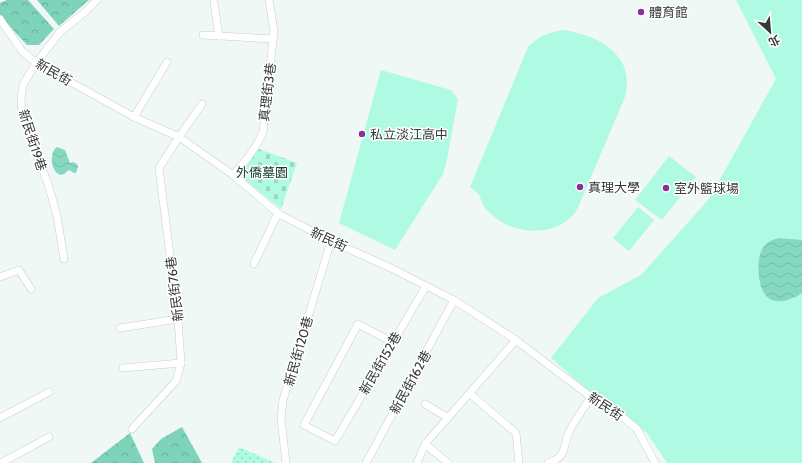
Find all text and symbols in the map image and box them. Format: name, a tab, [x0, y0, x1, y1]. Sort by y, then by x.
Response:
place label: 體育館	[649, 4, 688, 20]
marker: 體育館	[636, 7, 646, 17]
north arrow	[750, 12, 790, 52]
text: 北	[766, 32, 782, 50]
street label: 新民街	[33, 55, 75, 89]
street label: 真理街3巷	[255, 62, 279, 122]
street label: 新民街19巷	[16, 107, 50, 173]
place label: 私立淡江高中	[370, 126, 448, 142]
marker: 私立淡江高中	[357, 129, 367, 139]
park label: 外僑墓園	[236, 164, 288, 180]
place label: 真理大學	[588, 179, 640, 195]
place label: 室外籃球場	[674, 180, 739, 196]
marker: 真理大學	[575, 182, 585, 192]
marker: 室外籃球場	[661, 183, 671, 193]
street label: 新民街	[308, 224, 350, 254]
street label: 新民街76巷	[162, 255, 186, 323]
street label: 新民街120巷	[280, 314, 316, 388]
street label: 新民街152巷	[356, 329, 404, 397]
street label: 新民街162巷	[386, 347, 434, 417]
street label: 新民街	[585, 388, 627, 424]

